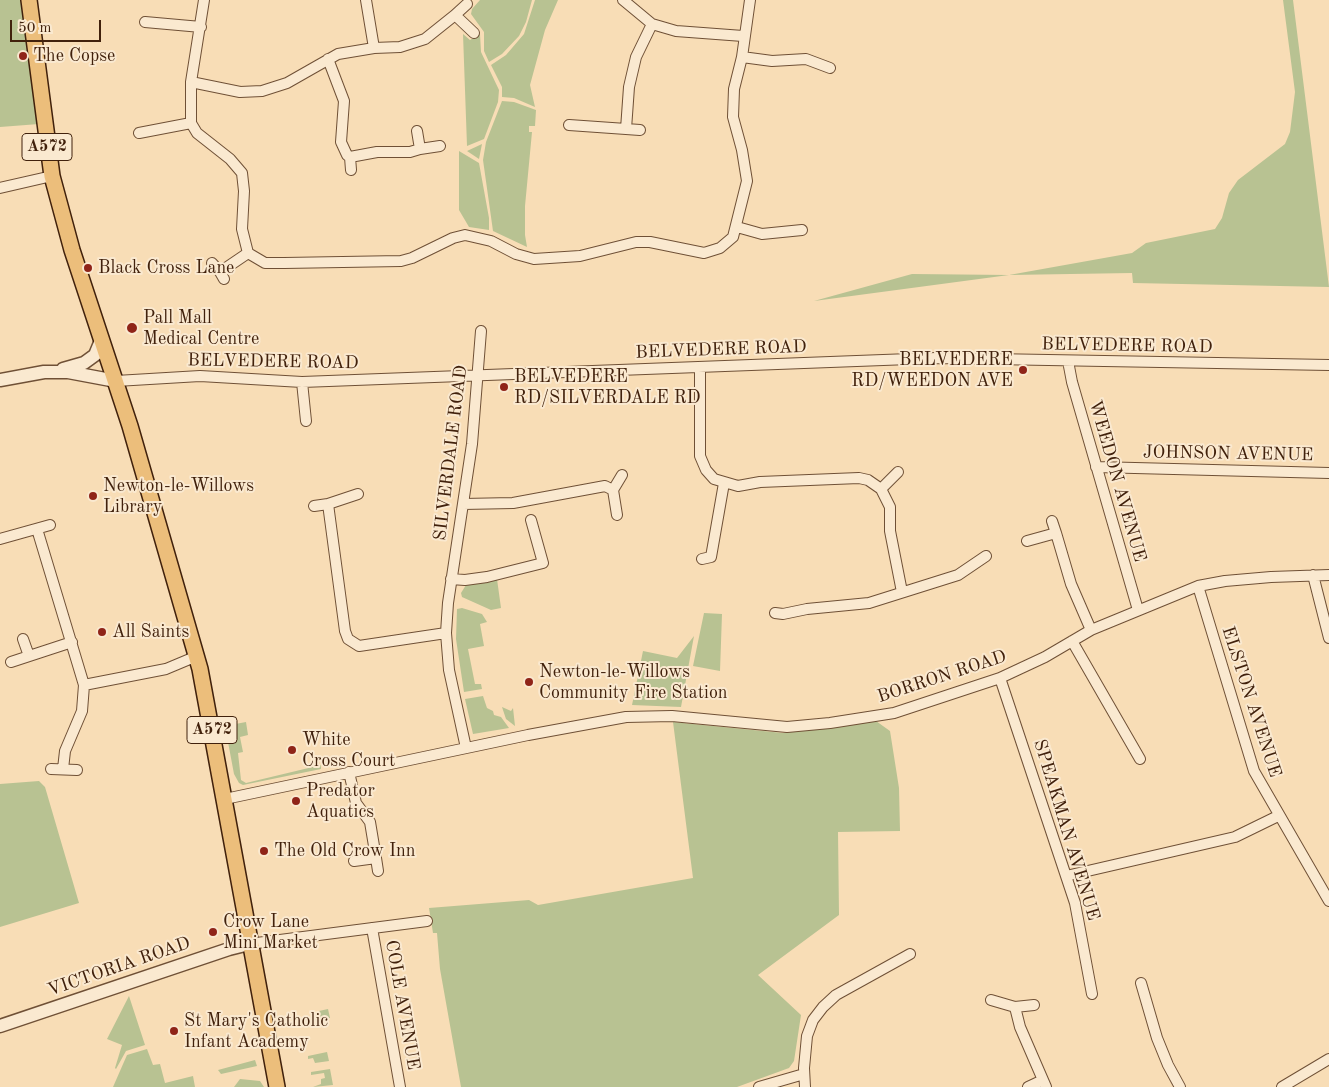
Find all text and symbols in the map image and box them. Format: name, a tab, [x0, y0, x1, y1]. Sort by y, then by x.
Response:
scale bar	[12, 10, 104, 42]
text: 50 m	[18, 21, 52, 36]
place label: The Copse	[33, 45, 115, 67]
marker: The Copse	[17, 50, 29, 62]
road number: A572	[22, 134, 72, 160]
place label: Black Cross Lane	[98, 257, 234, 279]
marker: Black Cross Lane	[82, 262, 94, 274]
place label: Pall Mall Medical Centre	[143, 307, 259, 350]
marker: Pall Mall Medical Centre	[125, 321, 139, 335]
street label: BELVEDERE ROAD	[1041, 334, 1213, 358]
street label: BELVEDERE ROAD	[635, 336, 807, 364]
place label: BELVEDERE RD/WEEDON AVE	[851, 349, 1013, 392]
street label: BELVEDERE ROAD	[187, 350, 359, 374]
street label: SILVERDALE ROAD	[430, 364, 472, 542]
marker: BELVEDERE RD/WEEDON AVE	[1017, 364, 1029, 376]
place label: BELVEDERE RD/SILVERDALE RD	[514, 366, 701, 408]
marker: BELVEDERE RD/SILVERDALE RD	[498, 381, 510, 393]
street label: WEEDON AVENUE	[1084, 398, 1150, 564]
street label: JOHNSON AVENUE	[1143, 442, 1313, 466]
place label: Newton-le-Willows Library	[103, 475, 254, 518]
marker: Newton-le-Willows Library	[87, 490, 99, 502]
place label: All Saints	[112, 621, 189, 643]
street label: ELSTON AVENUE	[1216, 624, 1286, 780]
marker: All Saints	[96, 626, 108, 638]
street label: BORRON ROAD	[875, 646, 1009, 708]
place label: Newton-le-Willows Community Fire Station	[539, 661, 728, 704]
marker: Newton-le-Willows Community Fire Station	[523, 676, 535, 688]
road number: A572	[187, 716, 237, 744]
place label: White Cross Court	[302, 729, 395, 772]
street label: SPEAKMAN AVENUE	[1028, 737, 1104, 923]
marker: White Cross Court	[286, 744, 298, 756]
place label: Predator Aquatics	[306, 780, 375, 822]
marker: Predator Aquatics	[290, 795, 302, 807]
place label: The Old Crow Inn	[274, 840, 415, 862]
marker: The Old Crow Inn	[258, 845, 270, 857]
place label: Crow Lane Mini Market	[223, 911, 318, 954]
marker: Crow Lane Mini Market	[207, 926, 219, 938]
street label: VICTORIA ROAD	[45, 932, 193, 1002]
street label: COLE AVENUE	[380, 938, 424, 1072]
place label: St Mary's Catholic Infant Academy	[184, 1010, 328, 1052]
marker: St Mary's Catholic Infant Academy	[168, 1025, 180, 1037]

